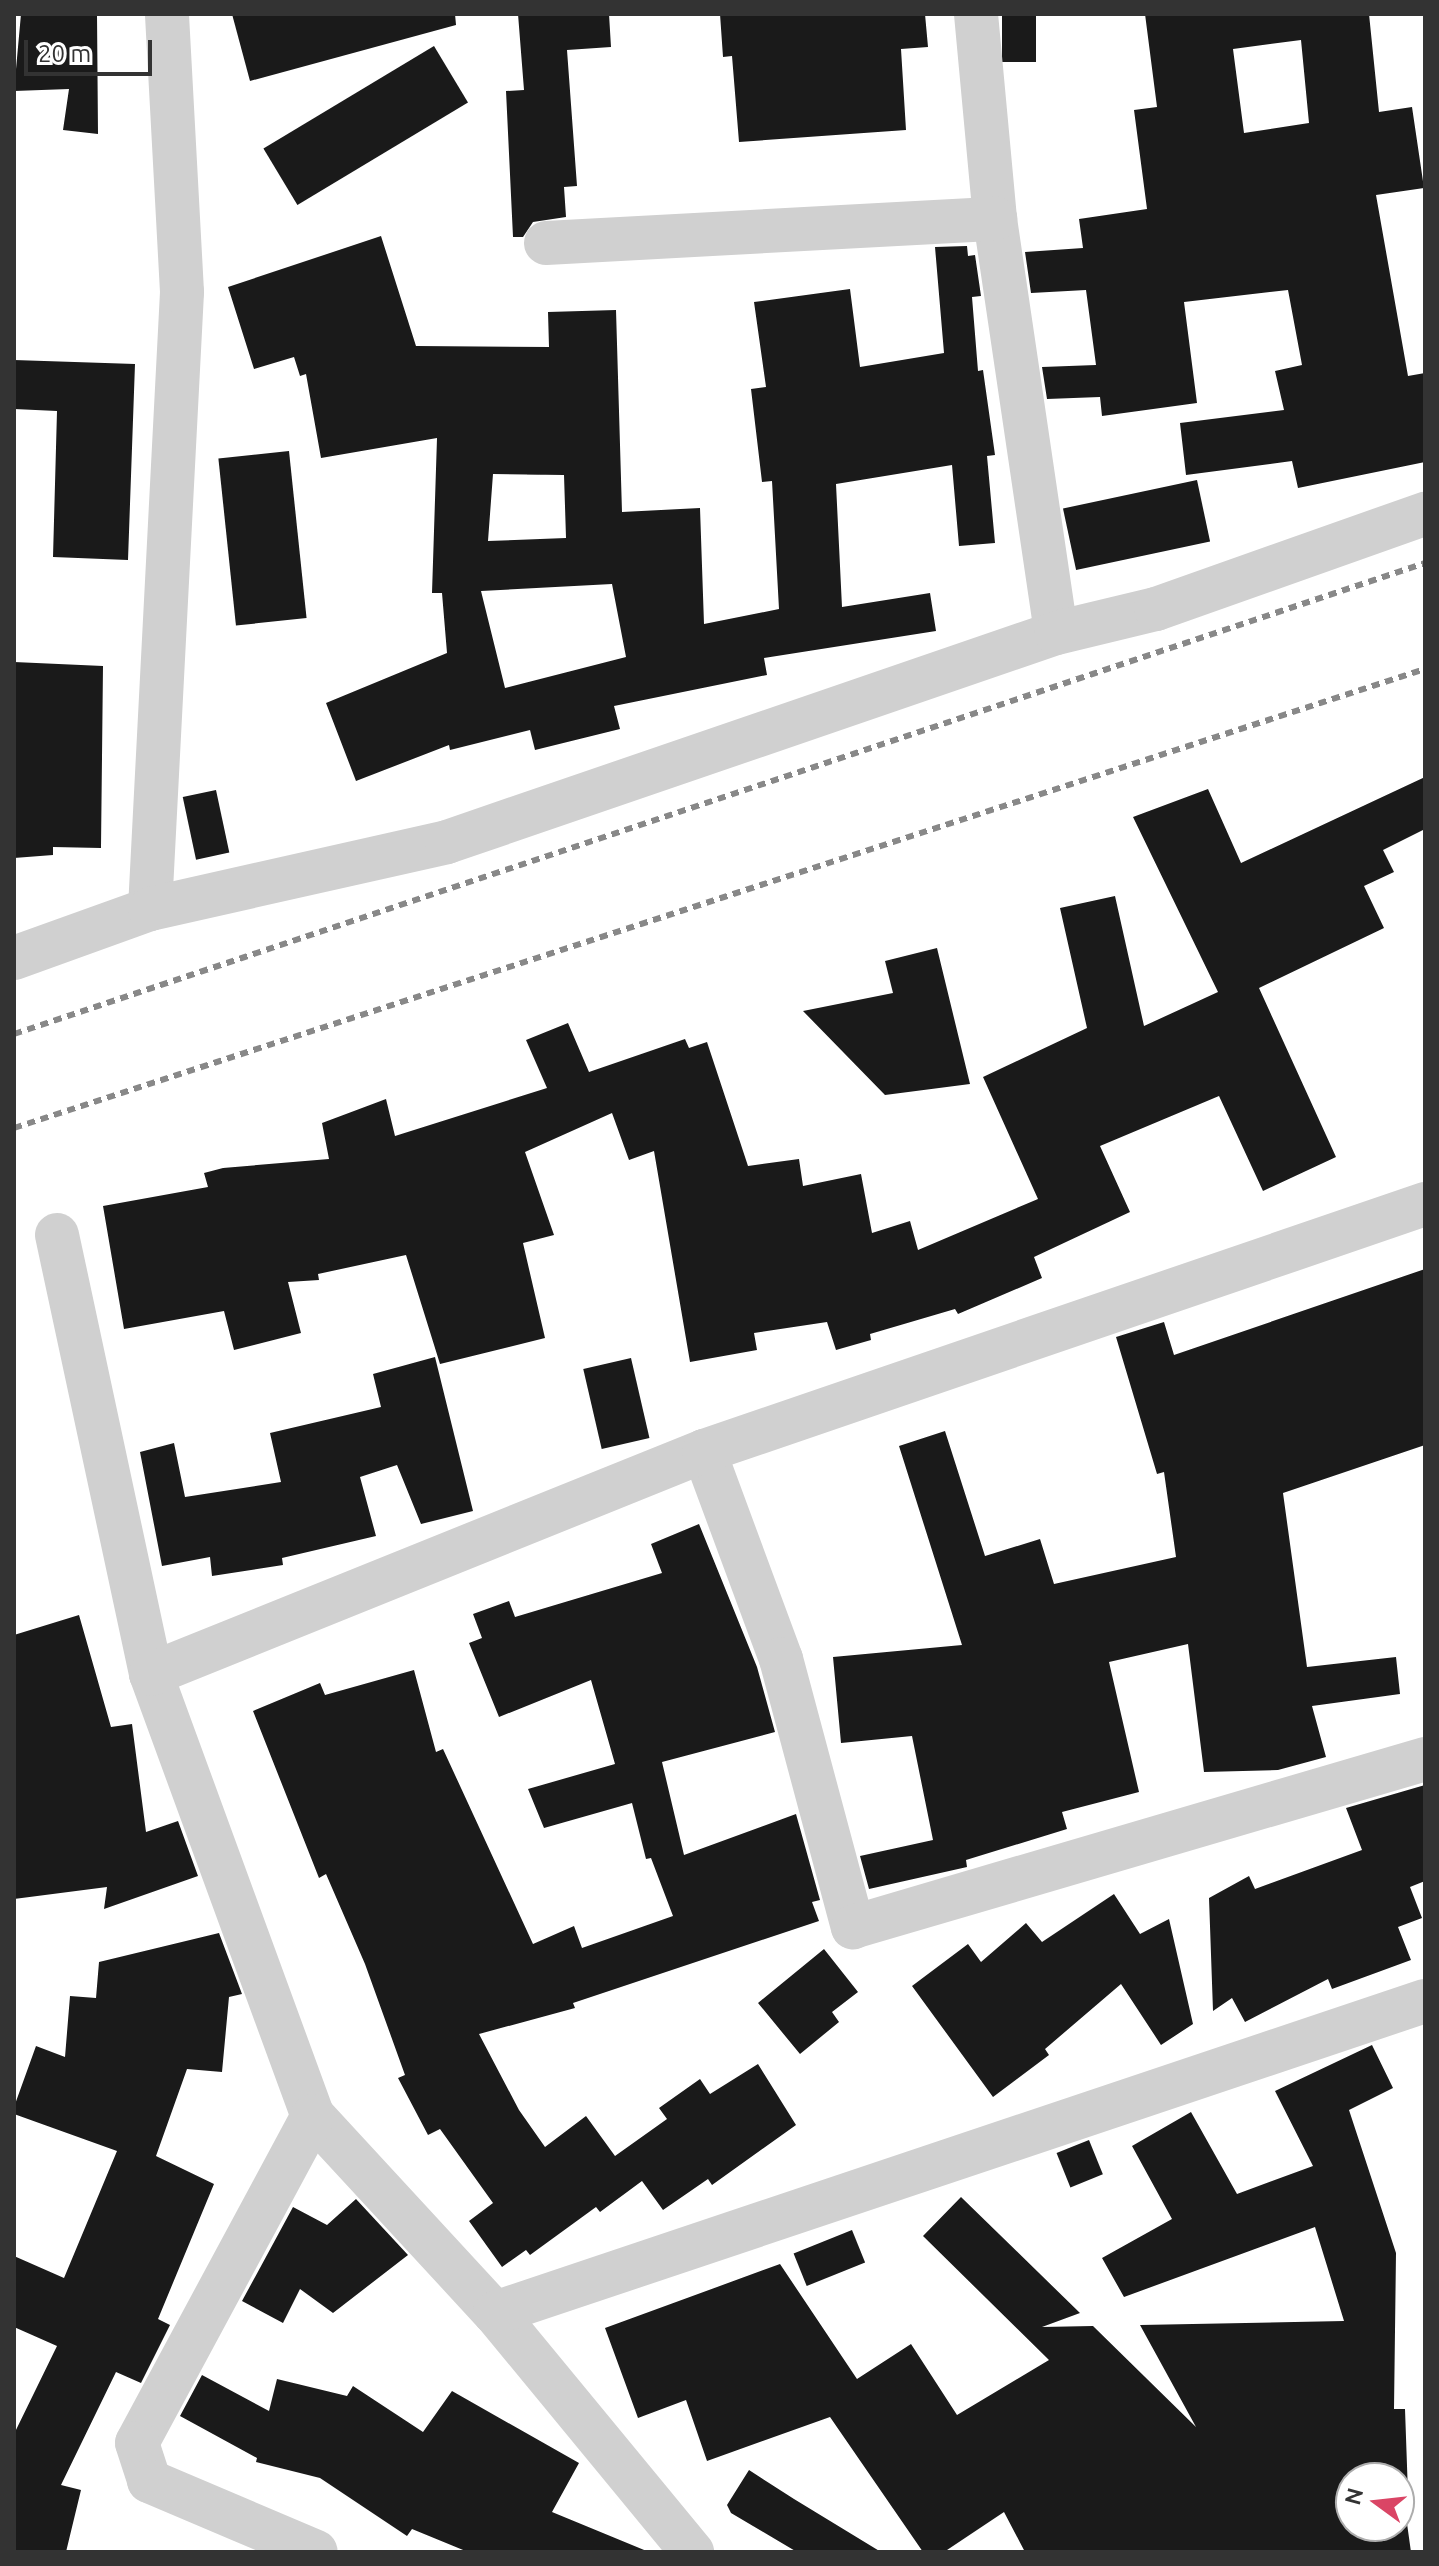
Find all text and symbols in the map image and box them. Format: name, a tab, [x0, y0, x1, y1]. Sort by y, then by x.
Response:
scale bar	[28, 24, 156, 74]
text: 20 m	[38, 40, 91, 67]
north arrow	[1335, 2462, 1415, 2542]
text: N	[1339, 2485, 1367, 2507]

